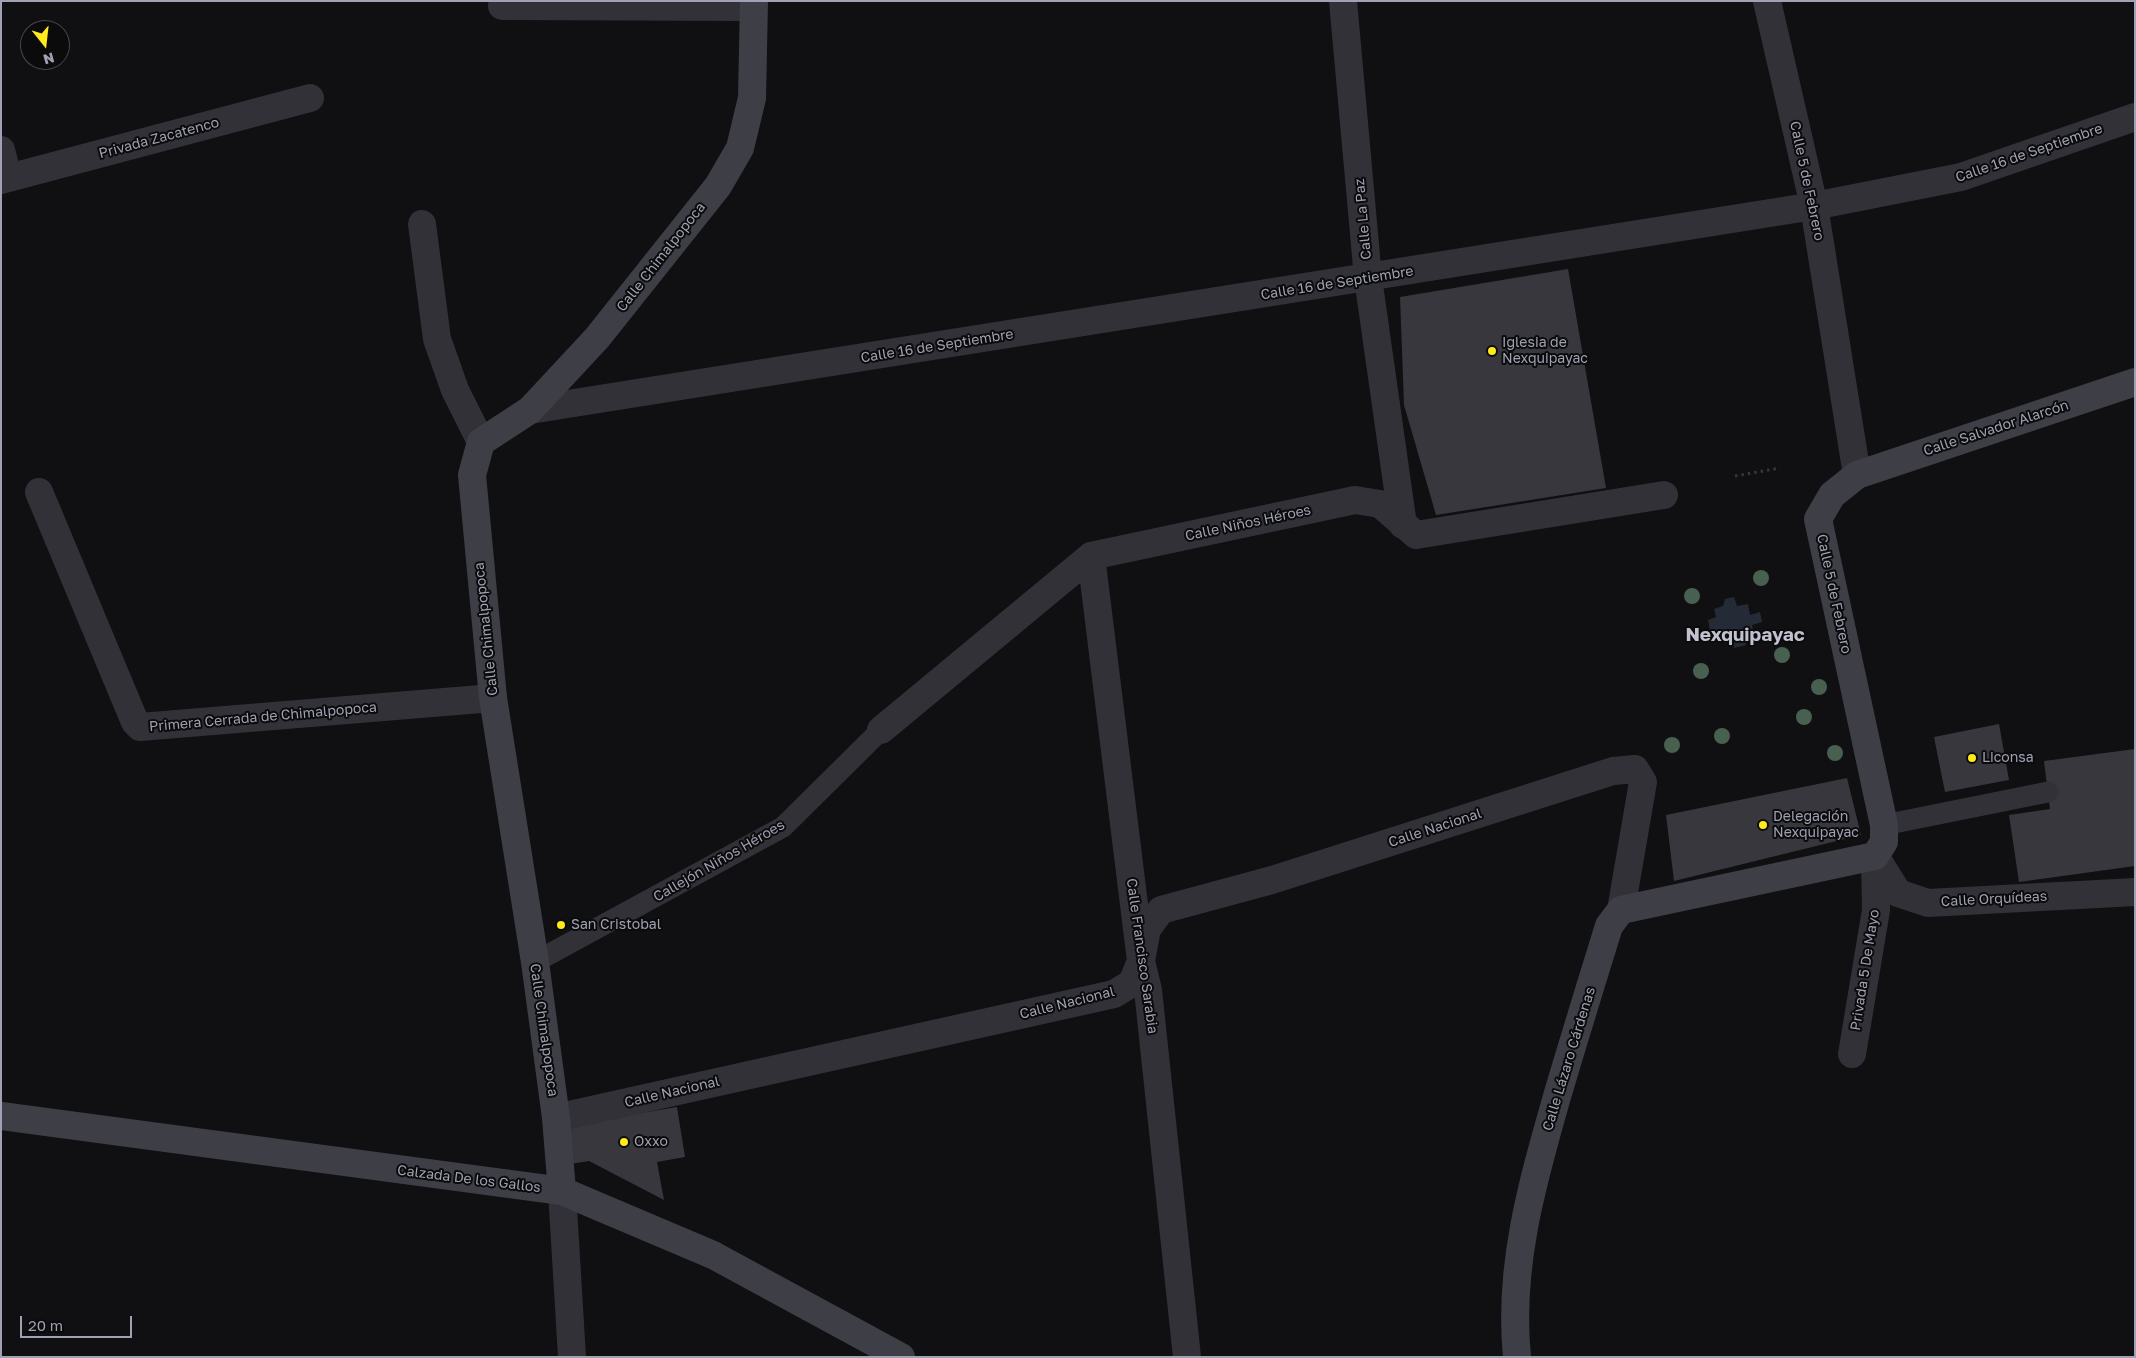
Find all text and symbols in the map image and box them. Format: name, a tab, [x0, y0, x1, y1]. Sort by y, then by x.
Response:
north arrow	[20, 20, 70, 70]
text: N	[42, 49, 56, 69]
street label: Privada Zacatenco	[97, 114, 221, 162]
street label: Calle 5 de Febrero	[1786, 120, 1828, 242]
street label: Calle 16 de Septiembre	[1953, 120, 2105, 186]
street label: Calle La Paz	[1351, 178, 1375, 260]
street label: Calle Chimalpopoca	[613, 199, 709, 315]
street label: Calle 16 de Septiembre	[1259, 263, 1415, 303]
street label: Calle 16 de Septiembre	[859, 326, 1015, 366]
place label: Iglesia de Nexquipayac	[1502, 335, 1588, 368]
marker: Iglesia de Nexquipayac	[1486, 345, 1498, 357]
street label: Calle Salvador Alarcón	[1921, 397, 2071, 459]
street label: Calle Niños Héroes	[1184, 501, 1312, 545]
street label: Calle 5 de Febrero	[1813, 533, 1855, 655]
street label: Calle Chimalpopoca	[471, 561, 501, 697]
district label: Nexquipayac	[1685, 624, 1805, 646]
street label: Primera Cerrada de Chimalpopoca	[148, 699, 378, 735]
place label: Liconsa	[1982, 750, 2034, 766]
marker: Liconsa	[1966, 752, 1978, 764]
street label: Calle Nacional	[1386, 805, 1484, 851]
place label: Delegación Nexquipayac	[1773, 809, 1859, 842]
street label: Callejón Niños Héroes	[650, 816, 788, 906]
marker: Delegación Nexquipayac	[1757, 819, 1769, 831]
street label: Calle Francisco Sarabia	[1123, 877, 1161, 1035]
street label: Calle Orquídeas	[1940, 888, 2048, 910]
street label: Privada 5 De Mayo	[1847, 908, 1883, 1032]
place label: San Cristobal	[571, 917, 661, 933]
marker: San Cristobal	[555, 919, 567, 931]
street label: Calle Chimalpopoca	[526, 962, 562, 1098]
street label: Calle Nacional	[1018, 983, 1116, 1023]
street label: Calle Lázaro Cárdenas	[1539, 985, 1599, 1133]
street label: Calle Nacional	[623, 1073, 721, 1111]
place label: Oxxo	[634, 1134, 668, 1150]
marker: Oxxo	[618, 1136, 630, 1148]
street label: Calzada De los Gallos	[396, 1162, 542, 1196]
scale bar	[22, 1306, 135, 1338]
text: 20 m	[28, 1316, 63, 1334]

